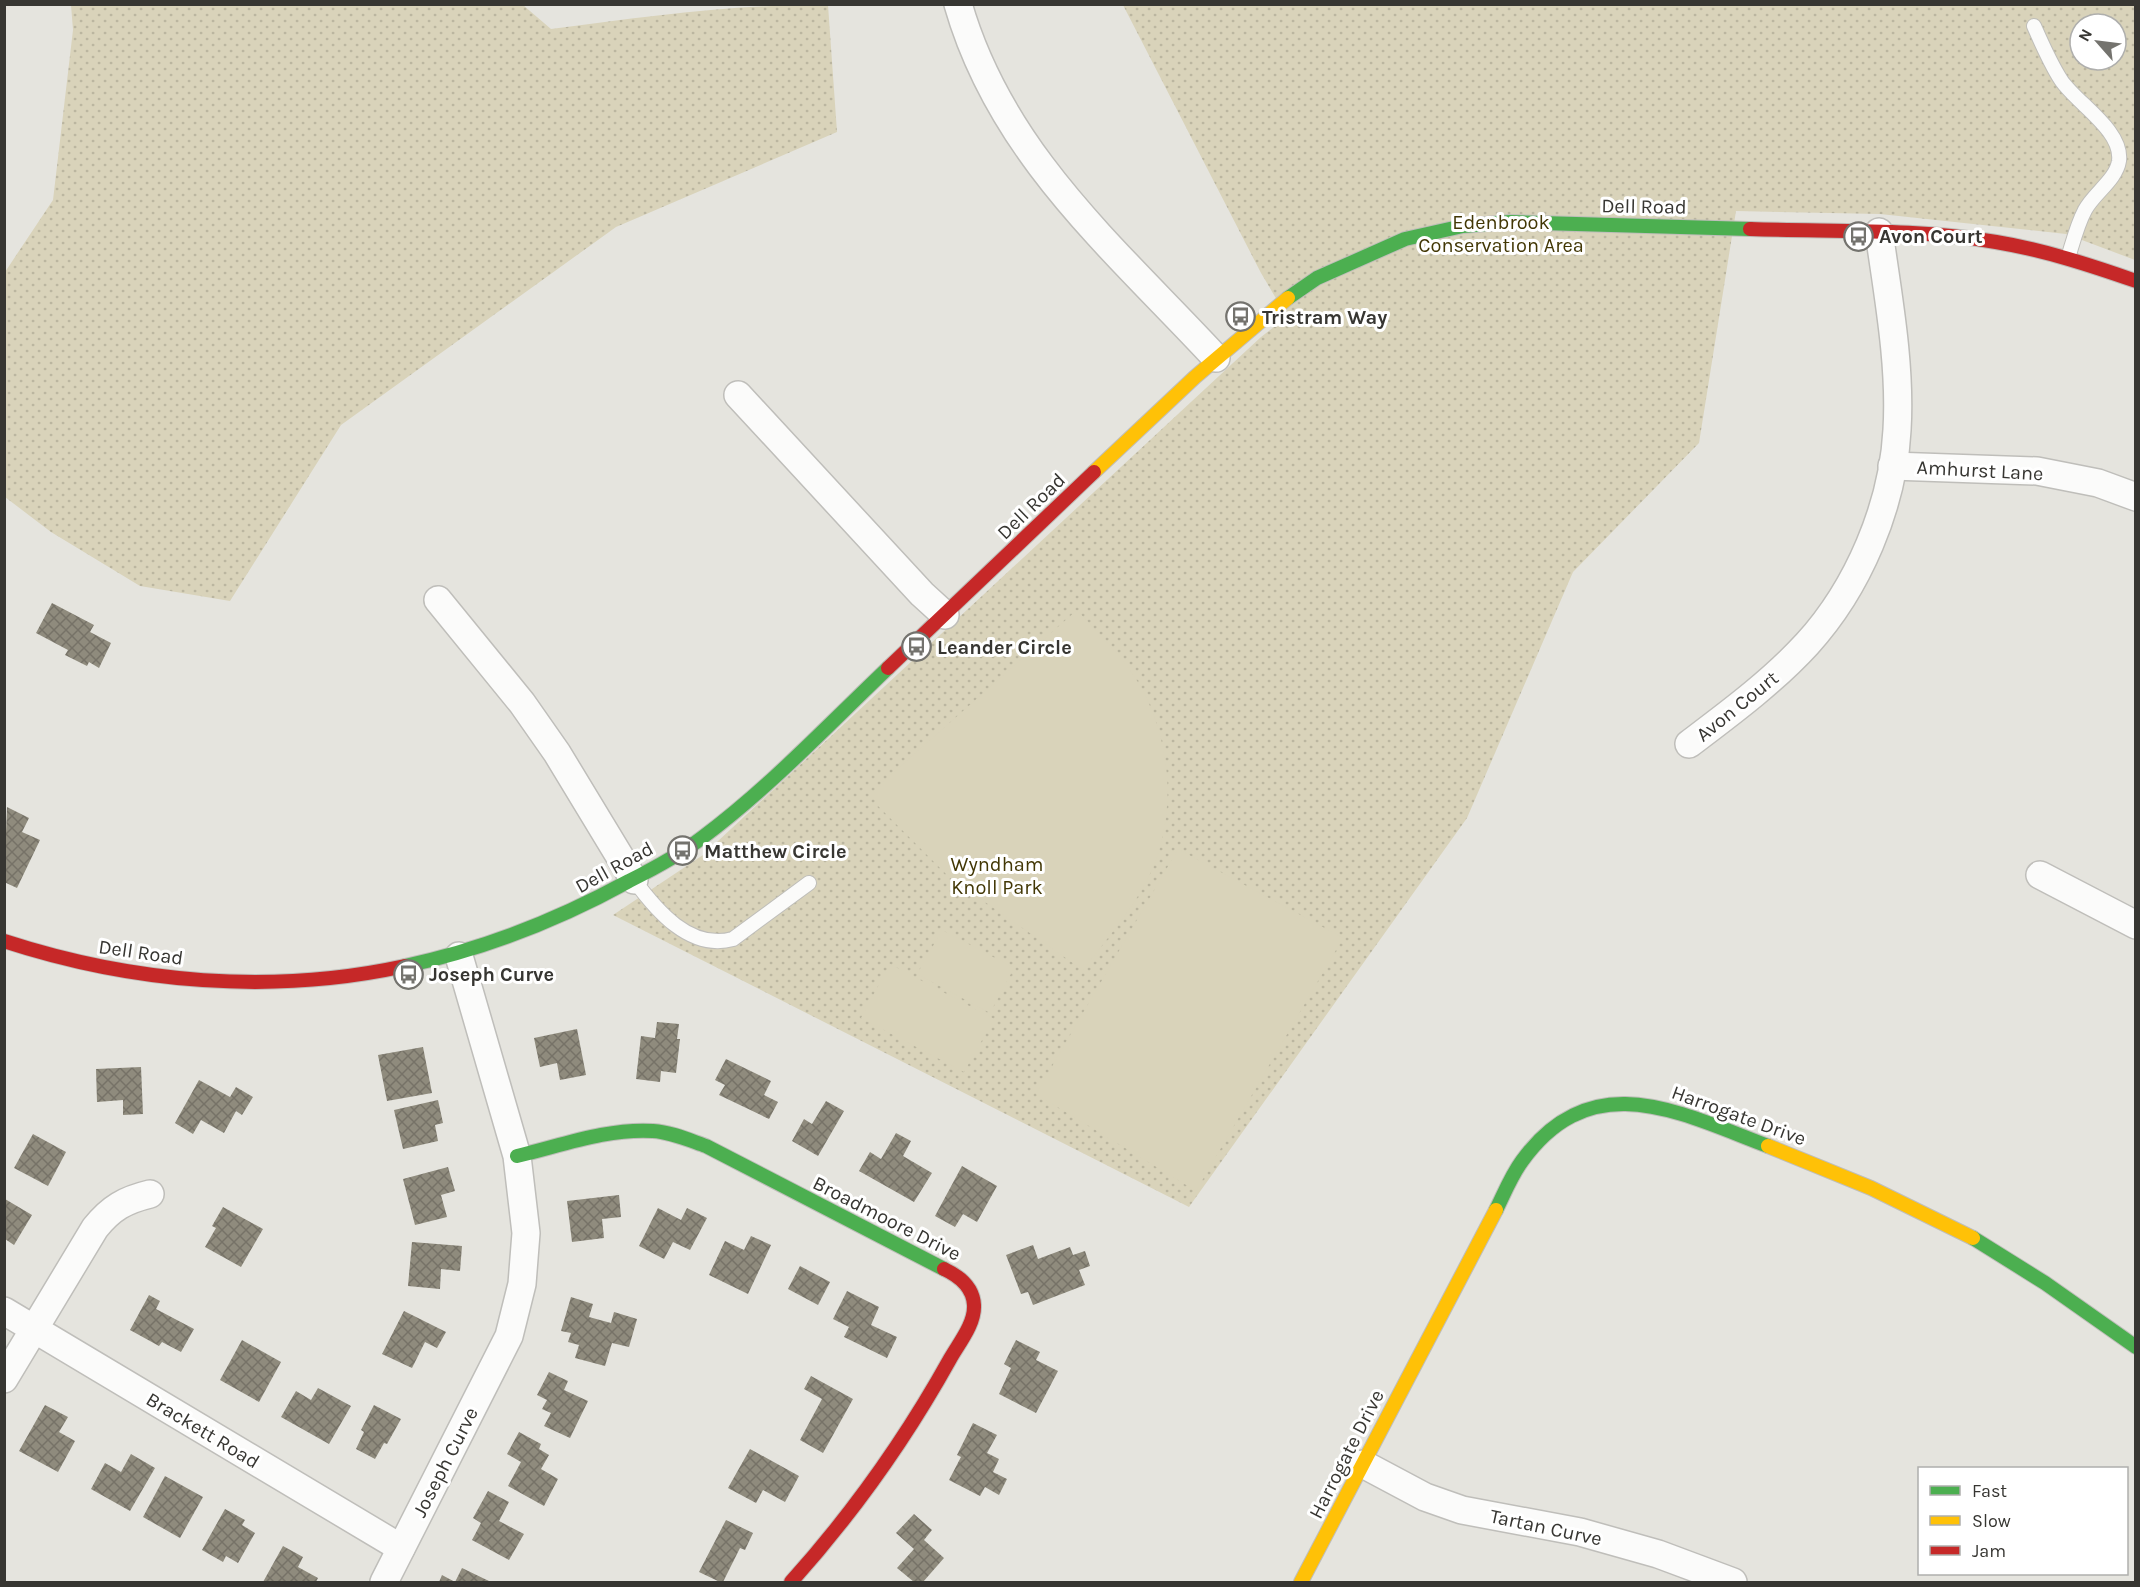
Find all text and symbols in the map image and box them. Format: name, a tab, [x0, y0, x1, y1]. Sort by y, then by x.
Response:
north arrow	[2068, 12, 2128, 72]
text: N	[2074, 26, 2096, 45]
street label: Dell Road	[1601, 194, 1687, 219]
park label: Edenbrook Conservation Area	[1418, 211, 1584, 257]
bus stop icon: Avon Court	[1842, 220, 1874, 252]
place label: Avon Court	[1879, 225, 1983, 248]
bus stop icon: Tristram Way	[1225, 301, 1257, 333]
place label: Tristram Way	[1262, 306, 1387, 329]
street label: Amhurst Lane	[1916, 456, 2044, 485]
street label: Dell Road	[993, 468, 1070, 544]
bus stop icon: Leander Circle	[900, 631, 932, 663]
place label: Leander Circle	[937, 636, 1072, 659]
street label: Avon Court	[1692, 666, 1783, 746]
bus stop icon: Matthew Circle	[667, 835, 699, 867]
street label: Dell Road	[571, 837, 657, 898]
place label: Matthew Circle	[704, 840, 847, 863]
park label: Wyndham Knoll Park	[951, 853, 1043, 899]
street label: Dell Road	[97, 935, 185, 970]
bus stop icon: Joseph Curve	[392, 958, 424, 990]
place label: Joseph Curve	[429, 963, 554, 986]
street label: Harrogate Drive	[1668, 1080, 1809, 1150]
street label: Broadmoore Drive	[809, 1171, 965, 1266]
street label: Harrogate Drive	[1304, 1386, 1389, 1522]
street label: Brackett Road	[142, 1388, 264, 1473]
street label: Joseph Curve	[408, 1403, 483, 1521]
legend	[1918, 1467, 2128, 1575]
text: Fast	[1972, 1480, 2007, 1502]
street label: Tartan Curve	[1488, 1504, 1604, 1551]
text: Slow	[1972, 1510, 2011, 1532]
text: Jam	[1972, 1540, 2006, 1562]

